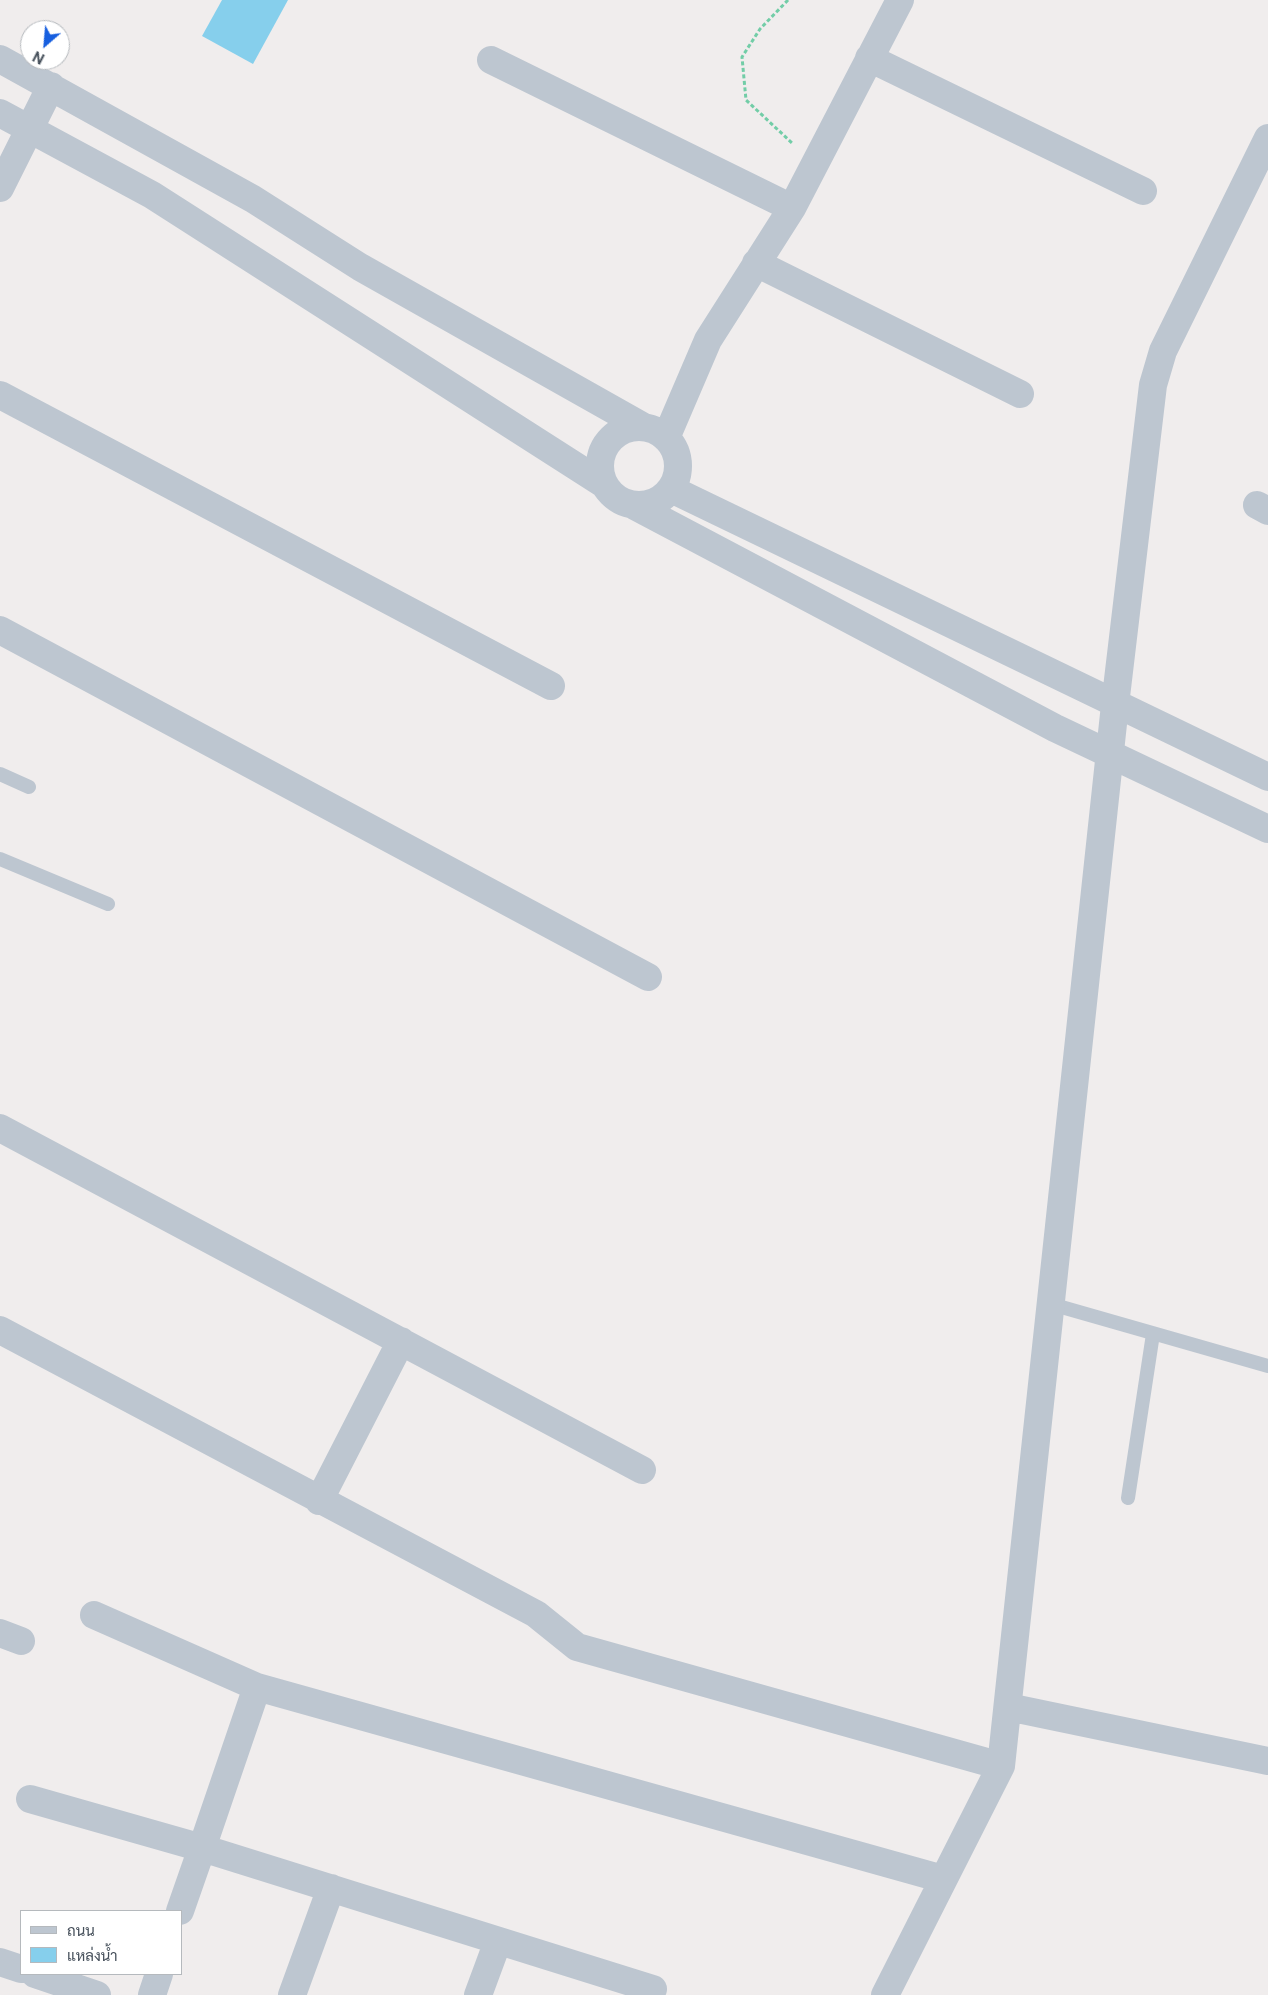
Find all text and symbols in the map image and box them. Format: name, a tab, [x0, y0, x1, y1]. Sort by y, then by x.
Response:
north arrow	[20, 20, 70, 70]
text: N	[30, 48, 47, 67]
legend	[20, 1910, 182, 1975]
text: ถนน	[67, 1922, 95, 1939]
text: แหล่งน้ำ	[67, 1947, 118, 1964]

